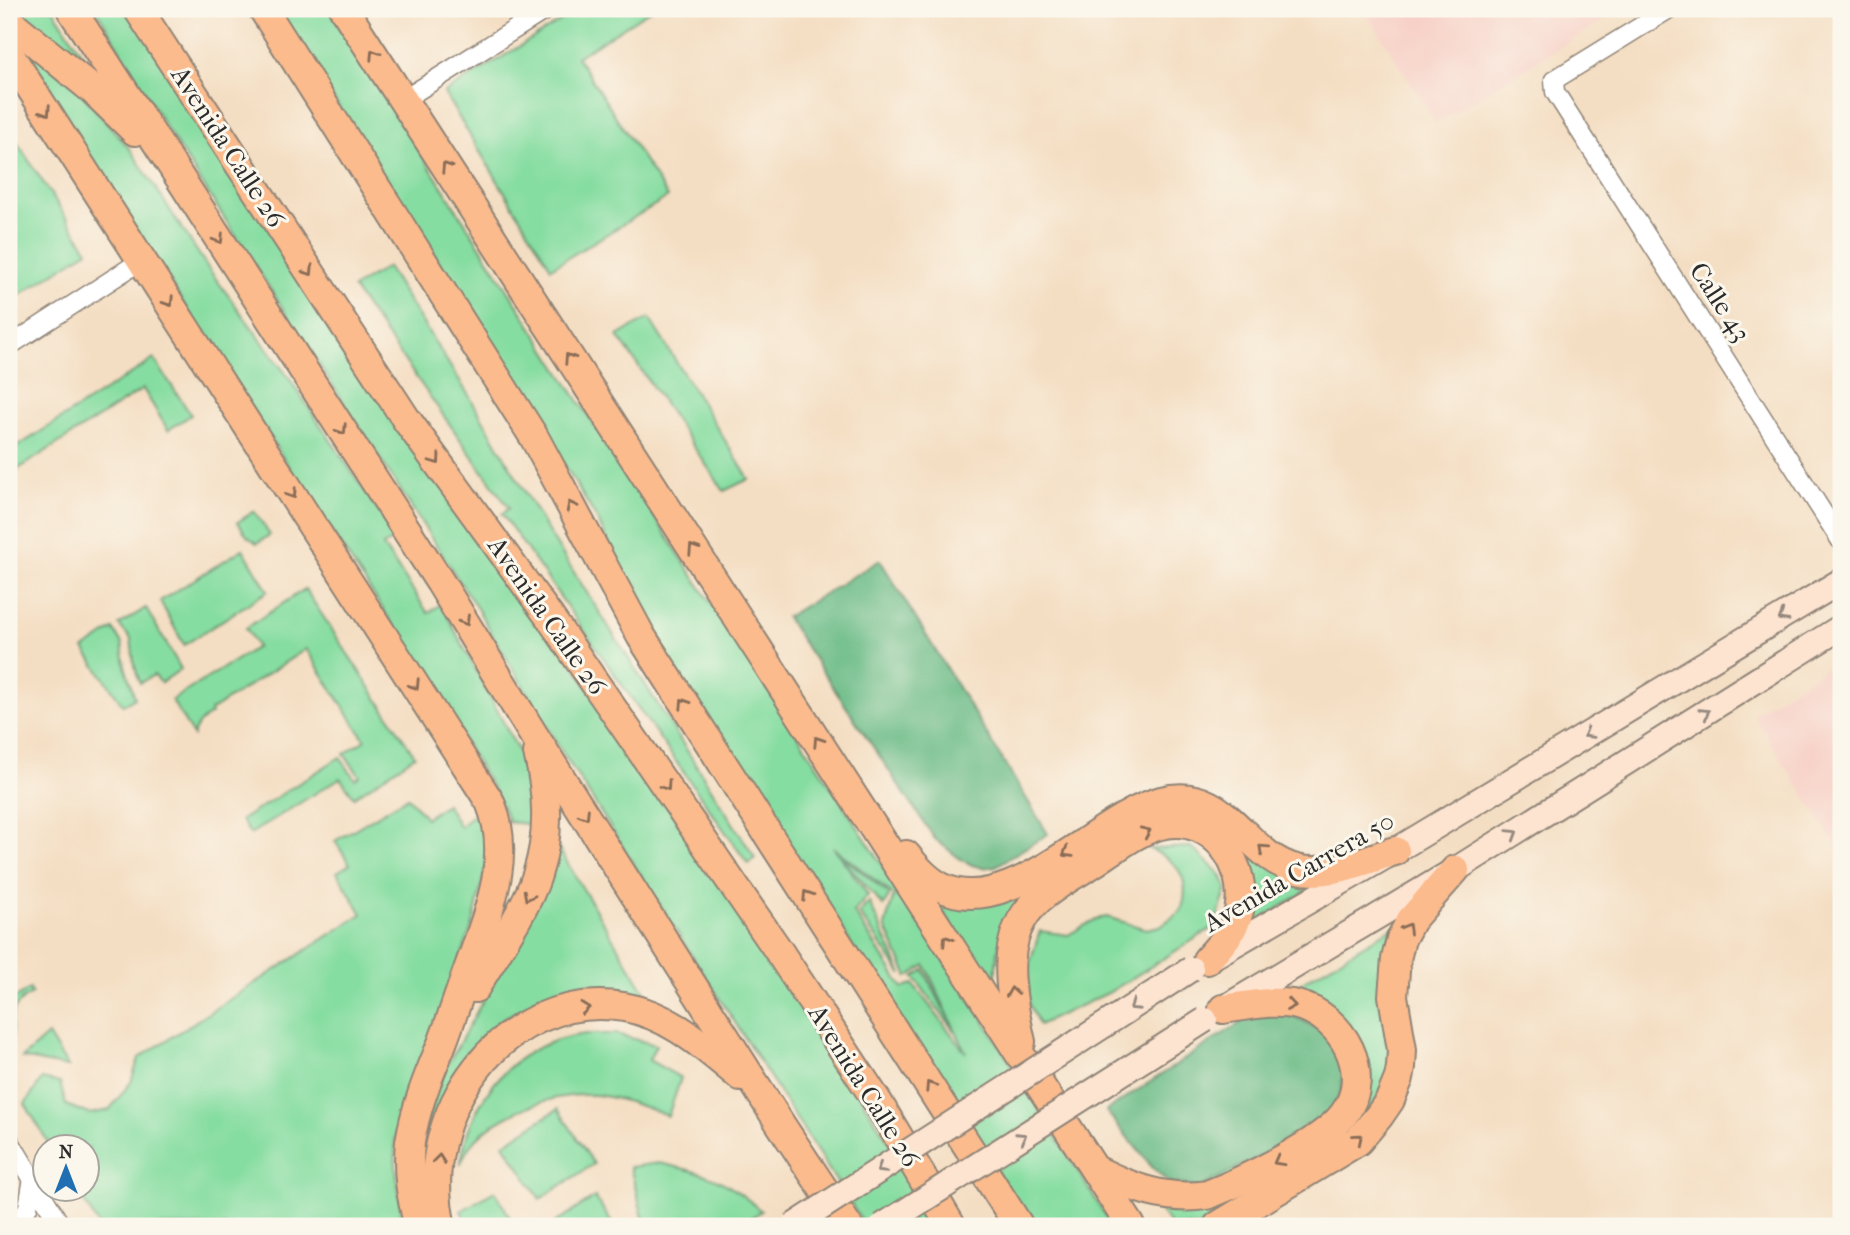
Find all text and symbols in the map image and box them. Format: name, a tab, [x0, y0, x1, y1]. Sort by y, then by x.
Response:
one-way arrow	[369, 49, 382, 62]
street label: Avenida Calle 26	[164, 60, 292, 234]
one-way arrow	[37, 103, 50, 116]
one-way arrow	[442, 162, 454, 175]
one-way arrow	[210, 231, 223, 244]
street label: Calle 43	[1683, 257, 1757, 347]
one-way arrow	[301, 263, 314, 276]
one-way arrow	[160, 295, 173, 308]
one-way arrow	[564, 353, 577, 366]
one-way arrow	[333, 422, 346, 435]
one-way arrow	[428, 452, 440, 465]
one-way arrow	[284, 486, 297, 499]
one-way arrow	[566, 501, 579, 513]
street label: Avenida Calle 26	[480, 530, 613, 702]
one-way arrow	[689, 544, 701, 557]
one-way arrow	[1777, 608, 1790, 621]
one-way arrow	[456, 614, 469, 627]
one-way arrow	[407, 677, 419, 690]
one-way arrow	[680, 698, 693, 711]
one-way arrow	[1698, 708, 1711, 721]
one-way arrow	[1582, 726, 1595, 739]
one-way arrow	[814, 736, 827, 749]
one-way arrow	[657, 778, 670, 791]
street label: Avenida Carrera 50	[1198, 805, 1400, 940]
one-way arrow	[576, 807, 589, 820]
one-way arrow	[1139, 826, 1151, 840]
one-way arrow	[1505, 829, 1518, 842]
one-way arrow	[1061, 845, 1074, 858]
one-way arrow	[1258, 845, 1271, 857]
one-way arrow	[522, 889, 536, 901]
one-way arrow	[802, 889, 815, 902]
one-way arrow	[1399, 923, 1412, 936]
one-way arrow	[943, 935, 956, 948]
one-way arrow	[1004, 986, 1019, 998]
one-way arrow	[1285, 997, 1297, 1012]
street label: Avenida Calle 26	[801, 998, 927, 1174]
one-way arrow	[1129, 998, 1142, 1010]
one-way arrow	[579, 1000, 591, 1015]
one-way arrow	[925, 1081, 938, 1094]
one-way arrow	[1014, 1132, 1027, 1145]
north arrow	[32, 1134, 102, 1204]
one-way arrow	[1351, 1134, 1363, 1147]
text: N	[59, 1141, 74, 1163]
one-way arrow	[431, 1153, 446, 1164]
one-way arrow	[1273, 1153, 1285, 1166]
one-way arrow	[876, 1161, 889, 1174]

